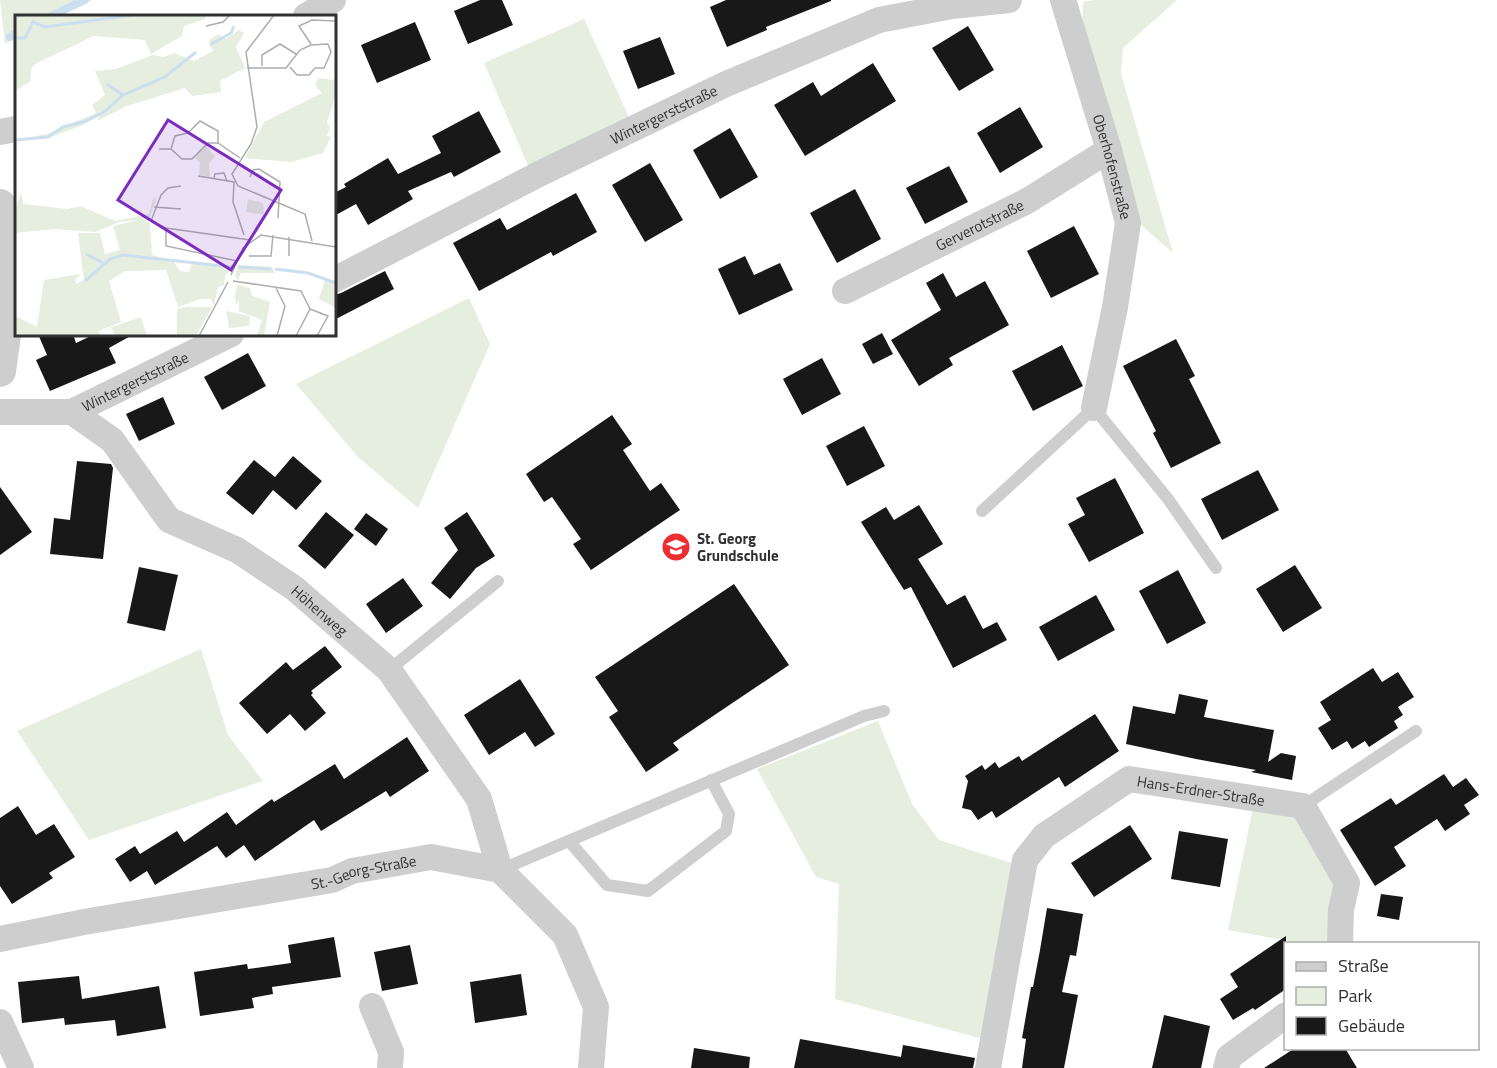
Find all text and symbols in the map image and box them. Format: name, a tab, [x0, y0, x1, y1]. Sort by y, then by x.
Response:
inset map	[15, 15, 336, 336]
street label: Wintergerststraße	[606, 78, 721, 150]
street label: Oberhofenstraße	[1087, 111, 1138, 222]
street label: Gerverotstraße	[931, 193, 1028, 256]
street label: Wintergerststraße	[77, 345, 192, 417]
place label: St. Georg Grundschule	[697, 527, 779, 567]
school or university icon: St. Georg Grundschule	[660, 531, 692, 563]
street label: Höhenweg	[286, 579, 353, 641]
street label: Hans-Erdner-Straße	[1135, 769, 1266, 811]
street label: St.-Georg-Straße	[309, 848, 418, 895]
legend	[1284, 942, 1479, 1050]
text: Straße	[1338, 952, 1389, 979]
text: Park	[1338, 982, 1373, 1009]
text: Gebäude	[1338, 1012, 1405, 1039]

